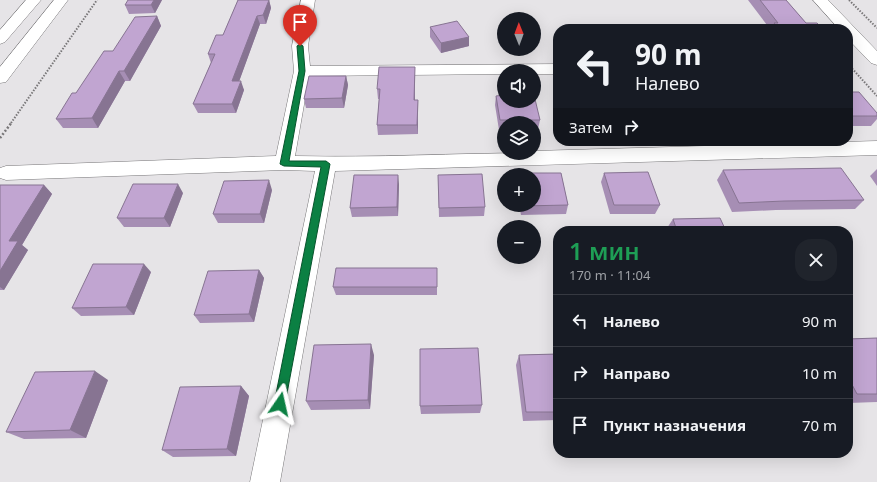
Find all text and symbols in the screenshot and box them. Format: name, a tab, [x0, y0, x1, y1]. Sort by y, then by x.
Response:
pin	[283, 5, 317, 46]
icon: arrive	[289, 11, 311, 33]
north arrow	[497, 12, 541, 56]
map controls	[497, 12, 541, 264]
text: 90 m	[635, 35, 702, 73]
icon: left	[569, 40, 621, 92]
button: sound	[497, 64, 541, 108]
text: Налево	[635, 71, 700, 95]
button: layers	[497, 116, 541, 160]
icon: right	[620, 116, 642, 138]
text: Затем	[569, 117, 612, 137]
button: +	[497, 168, 541, 212]
button: −	[497, 220, 541, 264]
text: 1 мин	[569, 234, 640, 267]
button: close	[795, 239, 837, 281]
text: 170 m · 11:04	[569, 266, 650, 284]
icon: left	[569, 310, 591, 332]
text: Налево	[603, 311, 660, 331]
text: 90 m	[802, 311, 837, 331]
icon: right	[569, 362, 591, 384]
text: Направо	[603, 363, 670, 383]
text: 10 m	[802, 363, 837, 383]
position arrow	[259, 383, 301, 425]
icon: arrive	[569, 414, 591, 436]
text: Пункт назначения	[603, 415, 746, 435]
text: 70 m	[802, 415, 837, 435]

